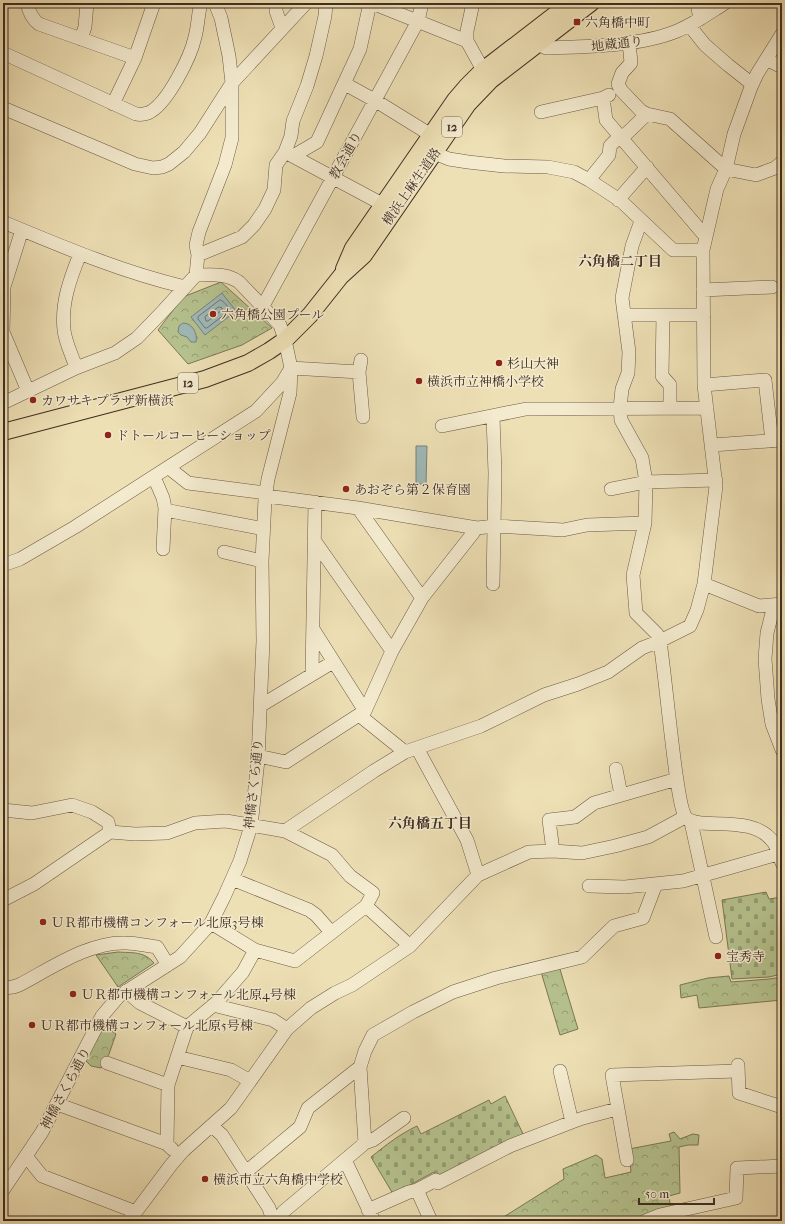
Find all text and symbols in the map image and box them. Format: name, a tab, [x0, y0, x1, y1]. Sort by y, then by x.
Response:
place label: 六角橋中町	[585, 15, 650, 30]
marker: 六角橋中町	[572, 17, 582, 27]
street label: 地蔵通り	[590, 33, 644, 54]
road number: 12	[442, 117, 462, 137]
street label: 教会通り	[326, 129, 365, 182]
street label: 横浜上麻生道路	[379, 145, 444, 228]
district label: 六角橋二丁目	[578, 253, 662, 270]
place label: 六角橋公園プール	[221, 307, 324, 322]
marker: 六角橋公園プール	[208, 309, 218, 319]
place label: 杉山大神	[507, 356, 559, 371]
marker: 杉山大神	[494, 358, 504, 368]
road number: 12	[178, 373, 198, 393]
place label: 横浜市立神橋小学校	[427, 374, 544, 389]
marker: 横浜市立神橋小学校	[414, 376, 424, 386]
place label: カワサキ プラザ新横浜	[41, 393, 174, 408]
marker: カワサキ プラザ新横浜	[28, 395, 38, 405]
place label: ドトールコーヒーショップ	[116, 428, 271, 443]
marker: ドトールコーヒーショップ	[103, 430, 113, 440]
place label: あおぞら第２保育園	[354, 482, 471, 497]
marker: あおぞら第２保育園	[341, 484, 351, 494]
street label: 神橋さくら通り	[241, 738, 266, 830]
district label: 六角橋五丁目	[388, 815, 472, 832]
place label: ＵＲ都市機構コンフォール北原3号棟	[51, 915, 263, 930]
marker: ＵＲ都市機構コンフォール北原3号棟	[38, 917, 48, 927]
place label: 宝秀寺	[726, 949, 765, 964]
marker: 宝秀寺	[713, 951, 723, 961]
place label: ＵＲ都市機構コンフォール北原4号棟	[81, 987, 296, 1002]
marker: ＵＲ都市機構コンフォール北原4号棟	[68, 989, 78, 999]
place label: ＵＲ都市機構コンフォール北原5号棟	[40, 1018, 253, 1033]
marker: ＵＲ都市機構コンフォール北原5号棟	[27, 1020, 37, 1030]
street label: 神橋さくら通り	[37, 1045, 93, 1132]
place label: 横浜市立六角橋中学校	[213, 1172, 343, 1187]
marker: 横浜市立六角橋中学校	[200, 1174, 210, 1184]
scale bar	[639, 1180, 714, 1206]
text: 50 m	[645, 1187, 669, 1201]

